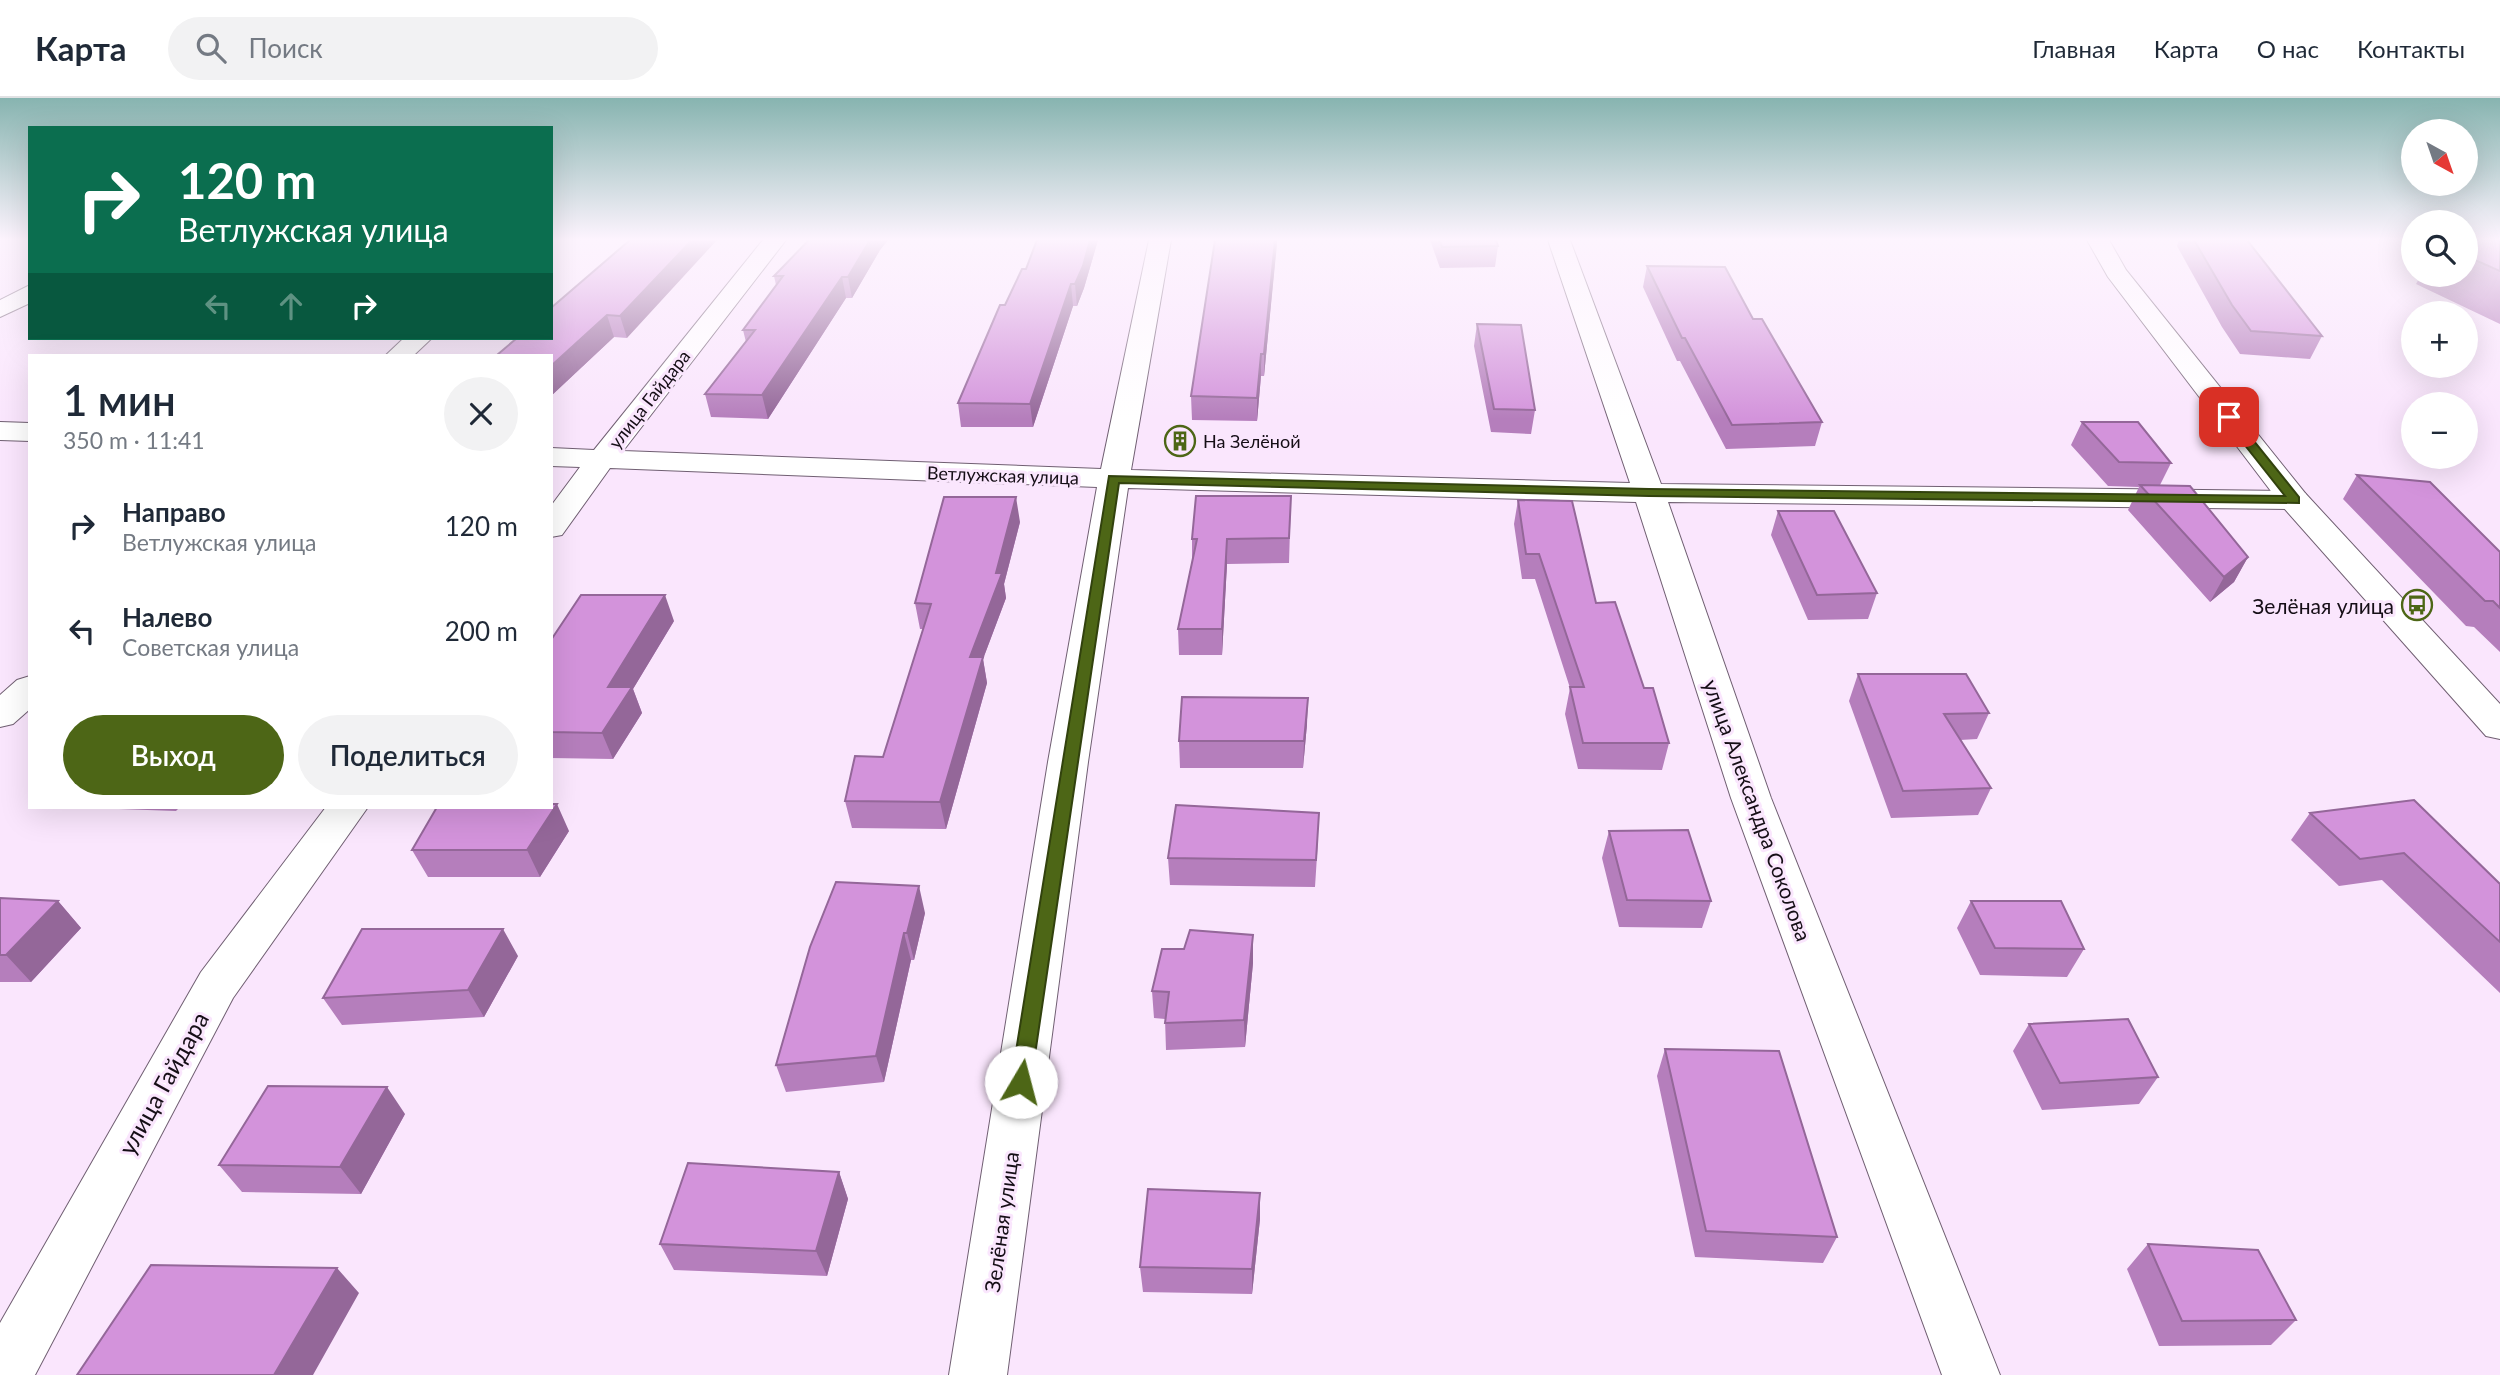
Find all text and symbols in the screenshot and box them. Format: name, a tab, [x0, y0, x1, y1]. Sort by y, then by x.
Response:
search box	[168, 17, 658, 80]
text: Карта	[35, 28, 126, 68]
icon: search	[192, 29, 230, 67]
text: Поиск	[248, 32, 323, 64]
text: Главная	[2032, 34, 2116, 63]
text: Карта	[2154, 34, 2219, 63]
text: О нас	[2257, 34, 2319, 63]
text: Контакты	[2357, 34, 2465, 63]
north arrow	[2401, 119, 2478, 196]
map controls	[2401, 119, 2478, 469]
text: 120 m	[178, 151, 316, 209]
icon: right	[63, 154, 154, 245]
text: Ветлужская улица	[178, 210, 449, 249]
button: search	[2401, 210, 2478, 287]
icon: left	[199, 287, 237, 325]
icon: ahead	[272, 287, 310, 325]
icon: right	[345, 287, 383, 325]
button: +	[2401, 301, 2478, 378]
street label: улица Гайдара	[604, 345, 694, 453]
text: 1 мин	[63, 375, 176, 425]
button: close	[444, 377, 518, 451]
pin	[2199, 387, 2259, 447]
button: −	[2401, 392, 2478, 469]
icon: arrive	[2210, 398, 2248, 436]
building icon: На Зелёной	[1163, 424, 1197, 458]
text: 350 m · 11:41	[63, 426, 205, 454]
place label: На Зелёной	[1203, 430, 1301, 452]
street label: Ветлужская улица	[927, 461, 1079, 489]
text: Направо	[122, 496, 226, 528]
icon: right	[63, 507, 101, 545]
text: 120 m	[445, 510, 518, 542]
text: Ветлужская улица	[122, 528, 317, 556]
bus stop icon: Зелёная улица	[2400, 588, 2434, 622]
place label: Зелёная улица	[2252, 593, 2394, 618]
text: Налево	[122, 601, 212, 633]
icon: left	[63, 612, 101, 650]
text: 200 m	[445, 615, 518, 647]
text: Советская улица	[122, 633, 299, 661]
street label: улица Александра Соколова	[1699, 676, 1817, 944]
button: Выход	[63, 715, 284, 795]
button: Поделиться	[298, 715, 518, 795]
street label: улица Гайдара	[112, 1006, 214, 1160]
position arrow	[984, 1045, 1058, 1119]
street label: Зелёная улица	[979, 1150, 1023, 1294]

